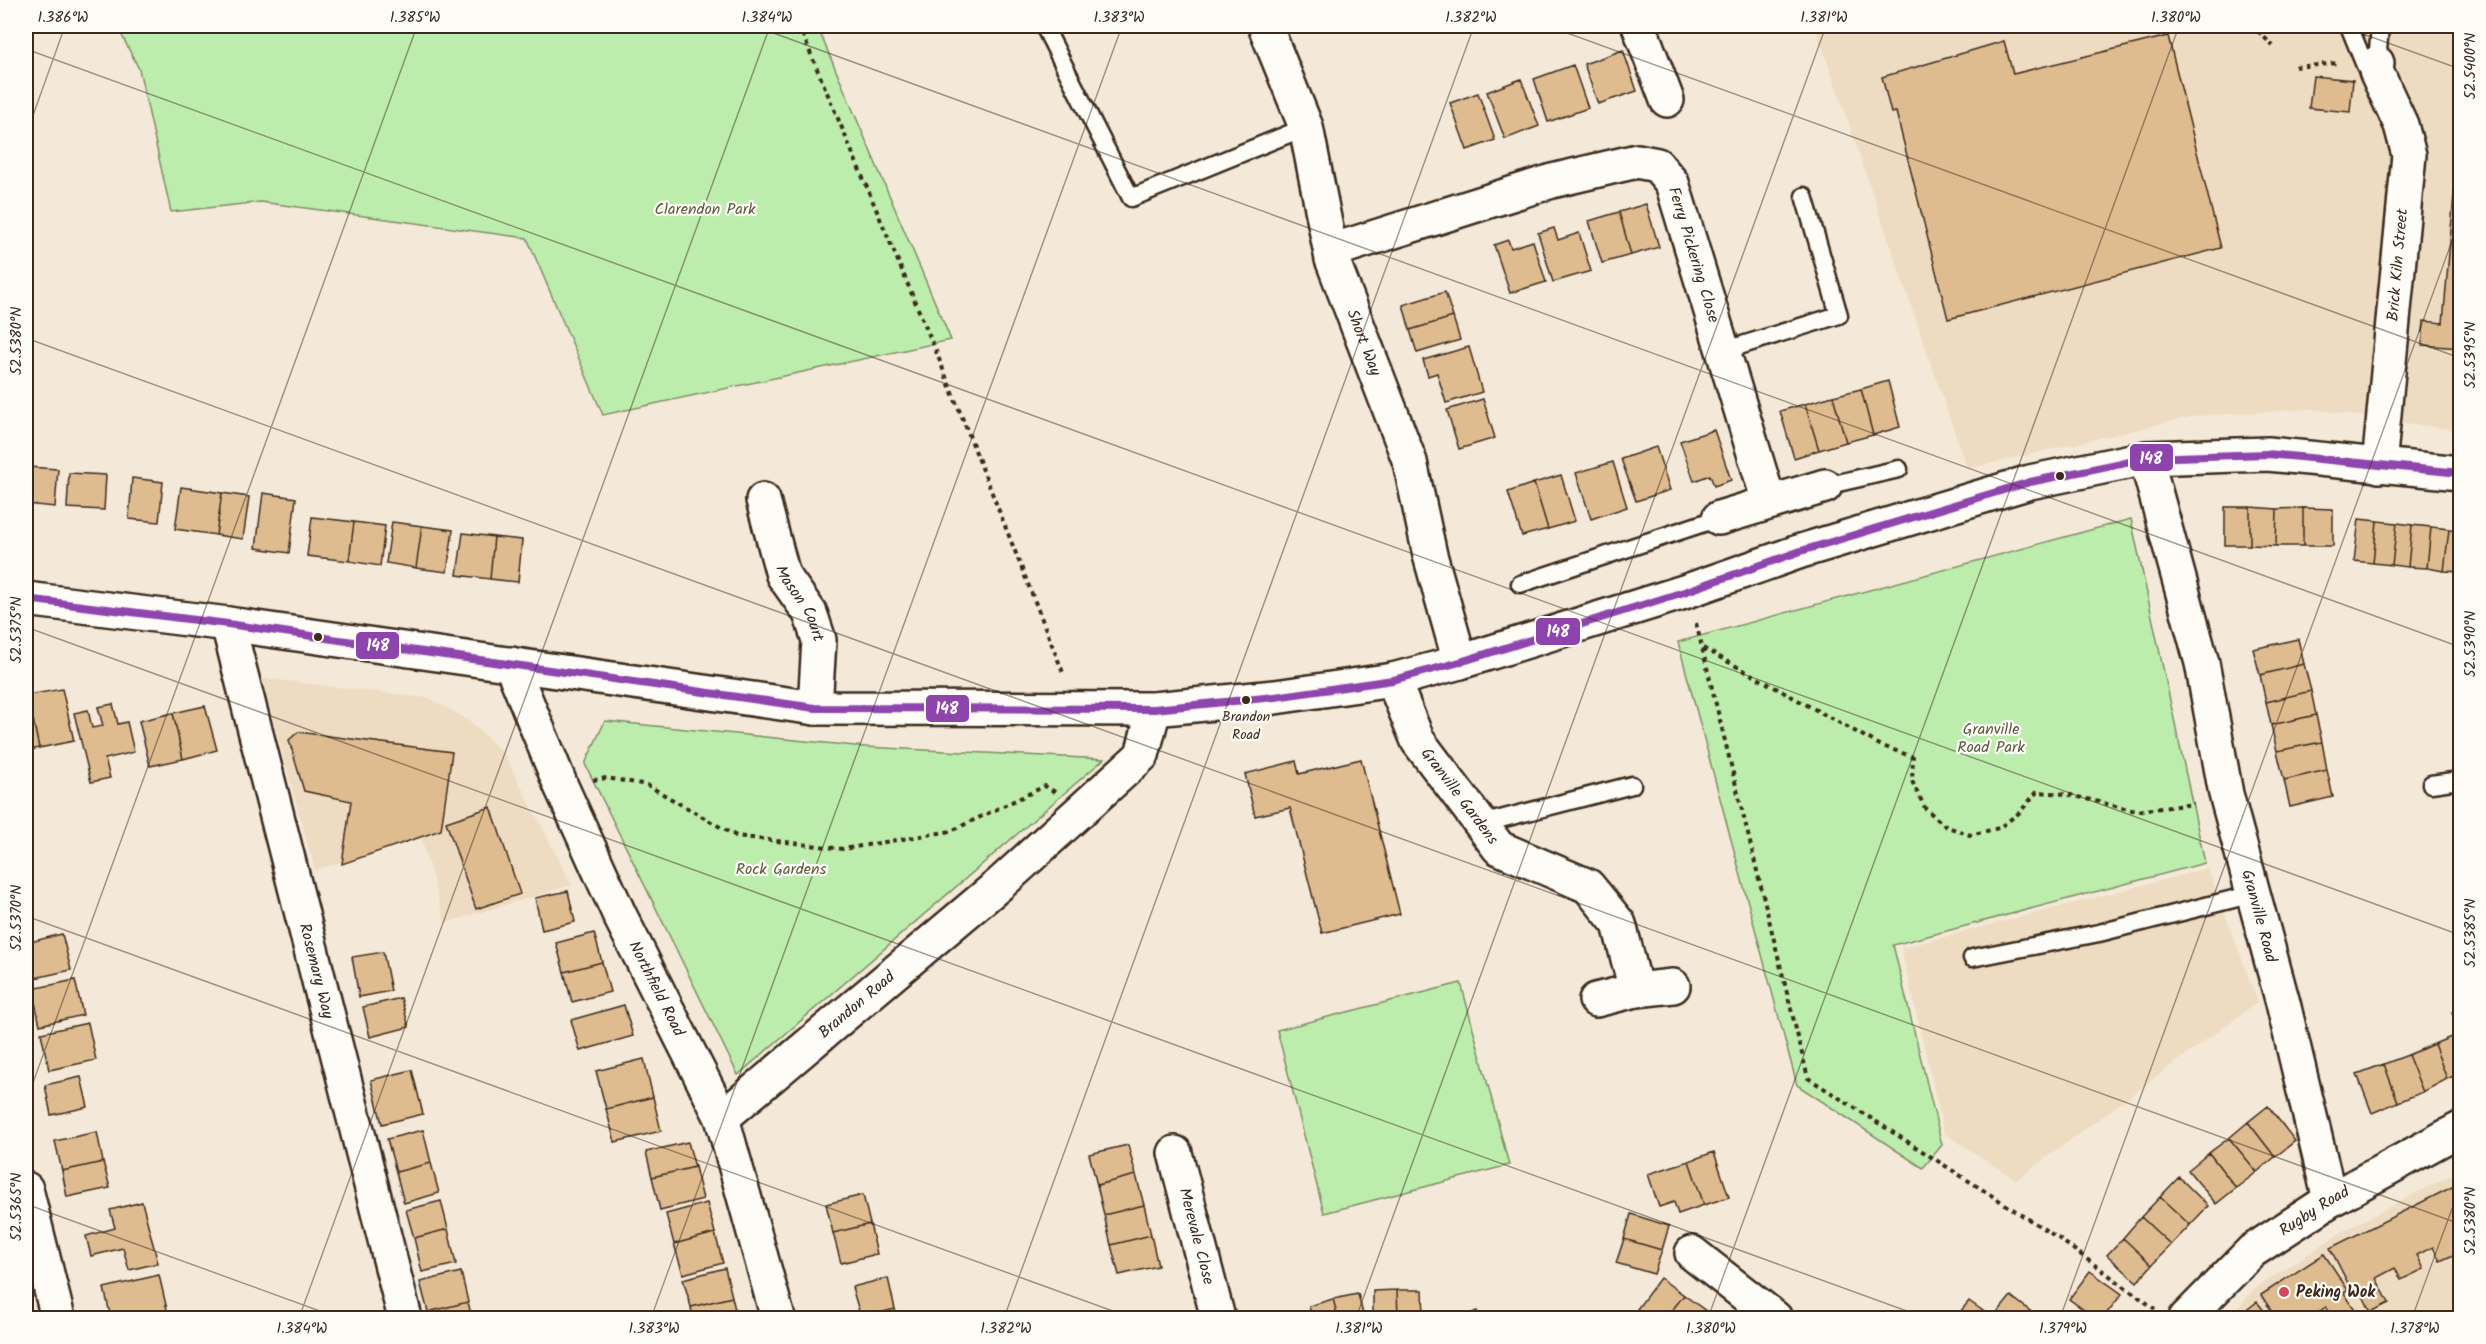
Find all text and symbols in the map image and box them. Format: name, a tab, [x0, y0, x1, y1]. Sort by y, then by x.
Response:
text: 1.386°W	[37, 6, 89, 30]
text: 1.385°W	[390, 6, 441, 30]
text: 1.384°W	[742, 6, 793, 30]
text: 1.383°W	[1093, 6, 1145, 30]
text: 1.382°W	[1445, 6, 1497, 30]
text: 1.381°W	[1800, 6, 1848, 30]
text: 1.380°W	[2151, 6, 2201, 30]
text: 52.5400°N	[2459, 33, 2483, 99]
street label: Ferry Pickering Close	[1661, 184, 1726, 326]
park label: Clarendon Park	[654, 197, 756, 222]
street label: Brick Kiln Street	[2381, 207, 2415, 322]
street label: Short Way	[1340, 305, 1388, 380]
text: 52.5380°N	[5, 307, 29, 375]
text: 52.5395°N	[2459, 321, 2483, 389]
line badge: 148	[2129, 443, 2174, 472]
text: 148	[2140, 447, 2163, 472]
unlabelled marker	[2054, 470, 2066, 482]
street label: Mason Court	[769, 563, 831, 646]
text: 52.5375°N	[5, 596, 29, 664]
text: 52.5390°N	[2459, 610, 2483, 678]
line badge: 148	[1535, 617, 1581, 646]
text: 148	[1547, 620, 1570, 645]
unlabelled marker	[312, 631, 324, 643]
line badge: 148	[355, 631, 400, 660]
text: 148	[367, 634, 390, 659]
line badge: 148	[925, 694, 970, 723]
marker: Brandon Road	[1240, 694, 1252, 706]
text: 148	[936, 697, 959, 722]
place label: Brandon Road	[1222, 706, 1270, 746]
park label: Granville Road Park	[1957, 717, 2025, 760]
street label: Granville Gardens	[1415, 742, 1505, 850]
park label: Rock Gardens	[736, 857, 827, 882]
street label: Granville Road	[2235, 867, 2284, 966]
text: 52.5370°N	[5, 885, 29, 951]
text: 52.5385°N	[2459, 898, 2483, 968]
street label: Rosemary Way	[292, 920, 341, 1022]
street label: Northfield Road	[622, 936, 692, 1042]
street label: Brandon Road	[813, 964, 901, 1044]
text: 52.5365°N	[5, 1173, 29, 1241]
street label: Rugby Road	[2274, 1179, 2355, 1243]
street label: Merevale Close	[1172, 1185, 1221, 1287]
text: 52.5380°N	[2459, 1187, 2483, 1255]
place label: Peking Wok	[2296, 1280, 2376, 1305]
marker: Peking Wok	[2277, 1285, 2291, 1299]
text: 1.384°W	[277, 1317, 328, 1341]
text: 1.383°W	[628, 1317, 680, 1341]
text: 1.382°W	[980, 1317, 1032, 1341]
text: 1.381°W	[1335, 1317, 1383, 1341]
text: 1.380°W	[1686, 1317, 1736, 1341]
text: 1.379°W	[2039, 1317, 2087, 1341]
text: 1.378°W	[2390, 1317, 2440, 1341]

